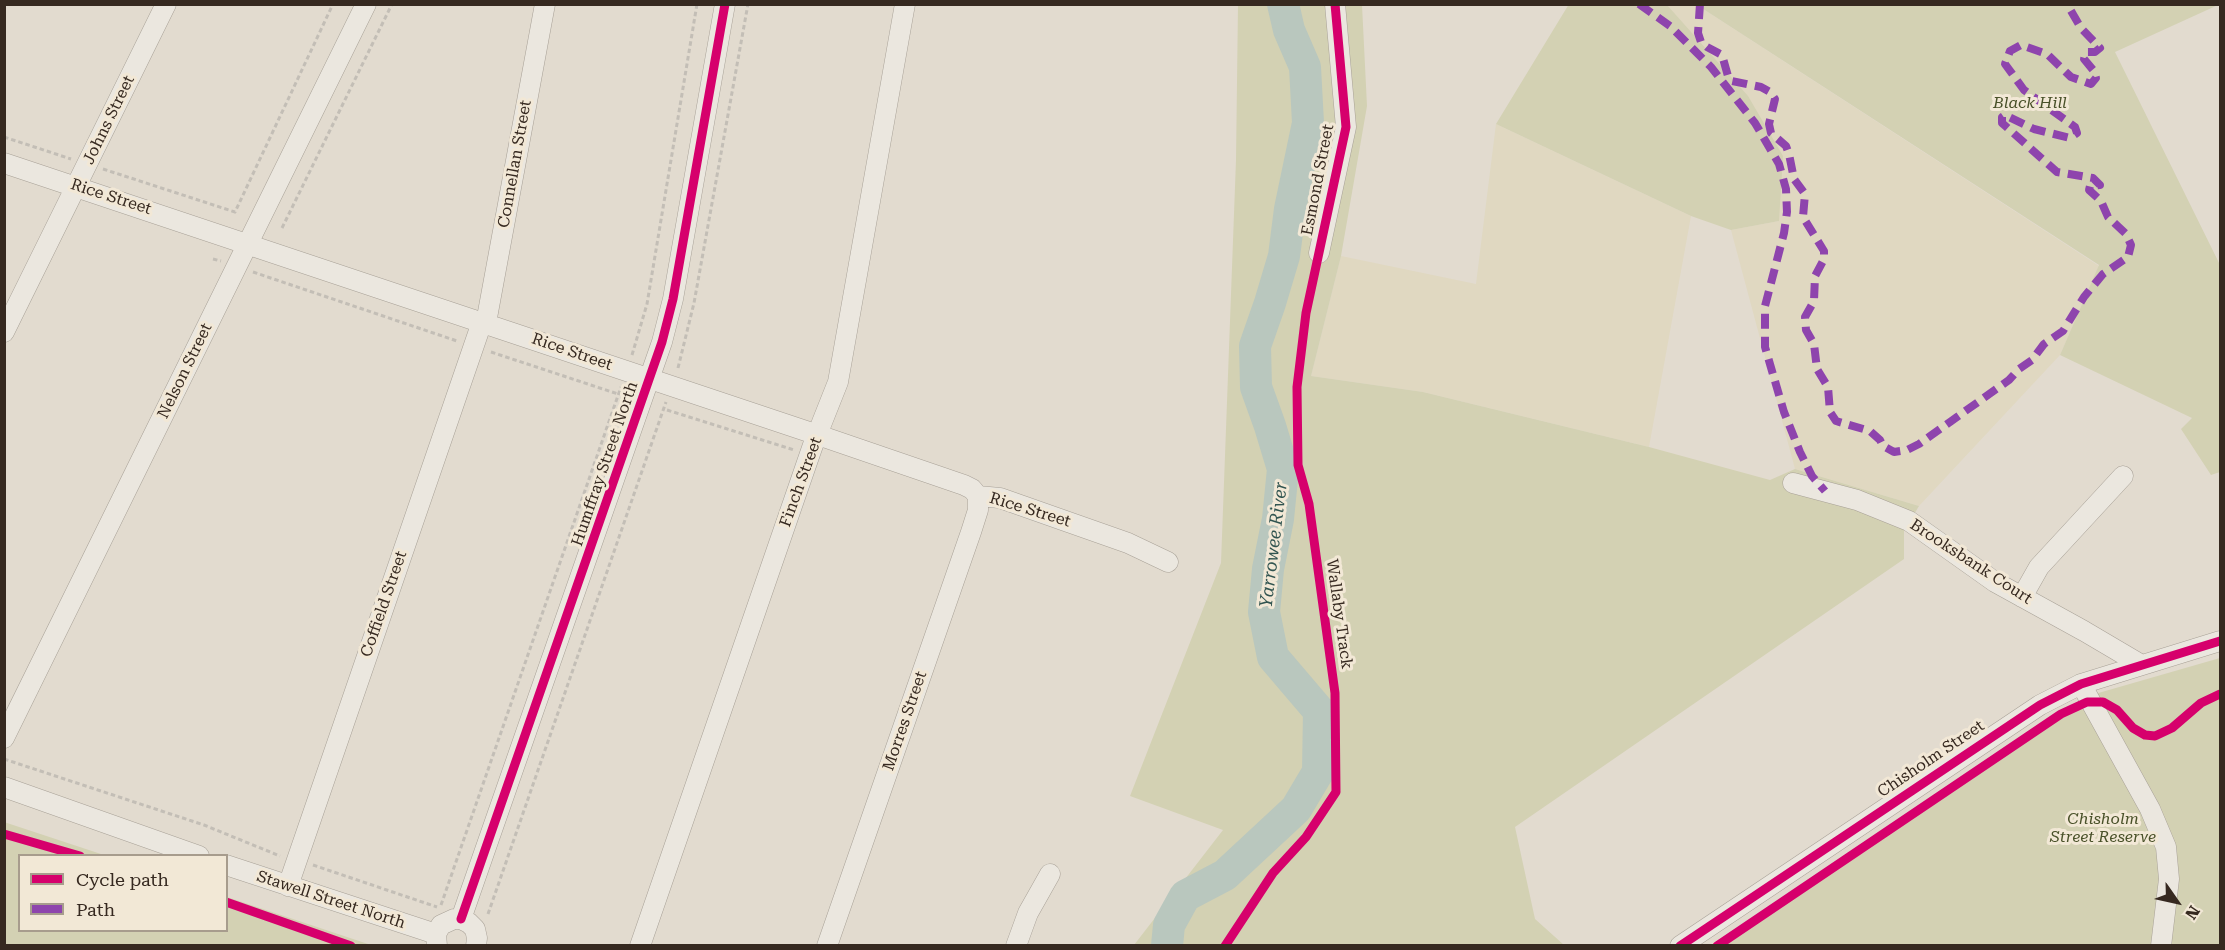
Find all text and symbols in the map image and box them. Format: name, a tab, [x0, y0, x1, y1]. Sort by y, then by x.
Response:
street label: Johns Street	[79, 72, 139, 168]
park label: Black Hill	[1993, 93, 2067, 113]
street label: Connellan Street	[494, 99, 536, 229]
street label: Esmond Street	[1298, 123, 1338, 237]
street label: Rice Street	[68, 175, 154, 219]
street label: Nelson Street	[154, 320, 216, 422]
street label: Rice Street	[529, 329, 615, 375]
street label: Humffray Street North	[568, 379, 642, 549]
street label: Finch Street	[776, 434, 826, 530]
water label: Yarrowee River	[1256, 481, 1292, 609]
street label: Rice Street	[987, 489, 1073, 531]
street label: Brooksbank Court	[1906, 515, 2036, 609]
street label: Coffield Street	[357, 548, 411, 660]
street label: Wallaby Track	[1322, 558, 1356, 670]
street label: Morres Street	[879, 669, 931, 773]
street label: Chisholm Street	[1874, 716, 1988, 802]
park label: Chisholm Street Reserve	[2050, 809, 2156, 847]
legend	[18, 854, 228, 932]
street label: Stawell Street North	[254, 867, 408, 933]
text: Cycle path	[76, 869, 169, 890]
north arrow	[2147, 872, 2207, 932]
text: Path	[76, 899, 115, 920]
text: N	[2181, 902, 2204, 923]

